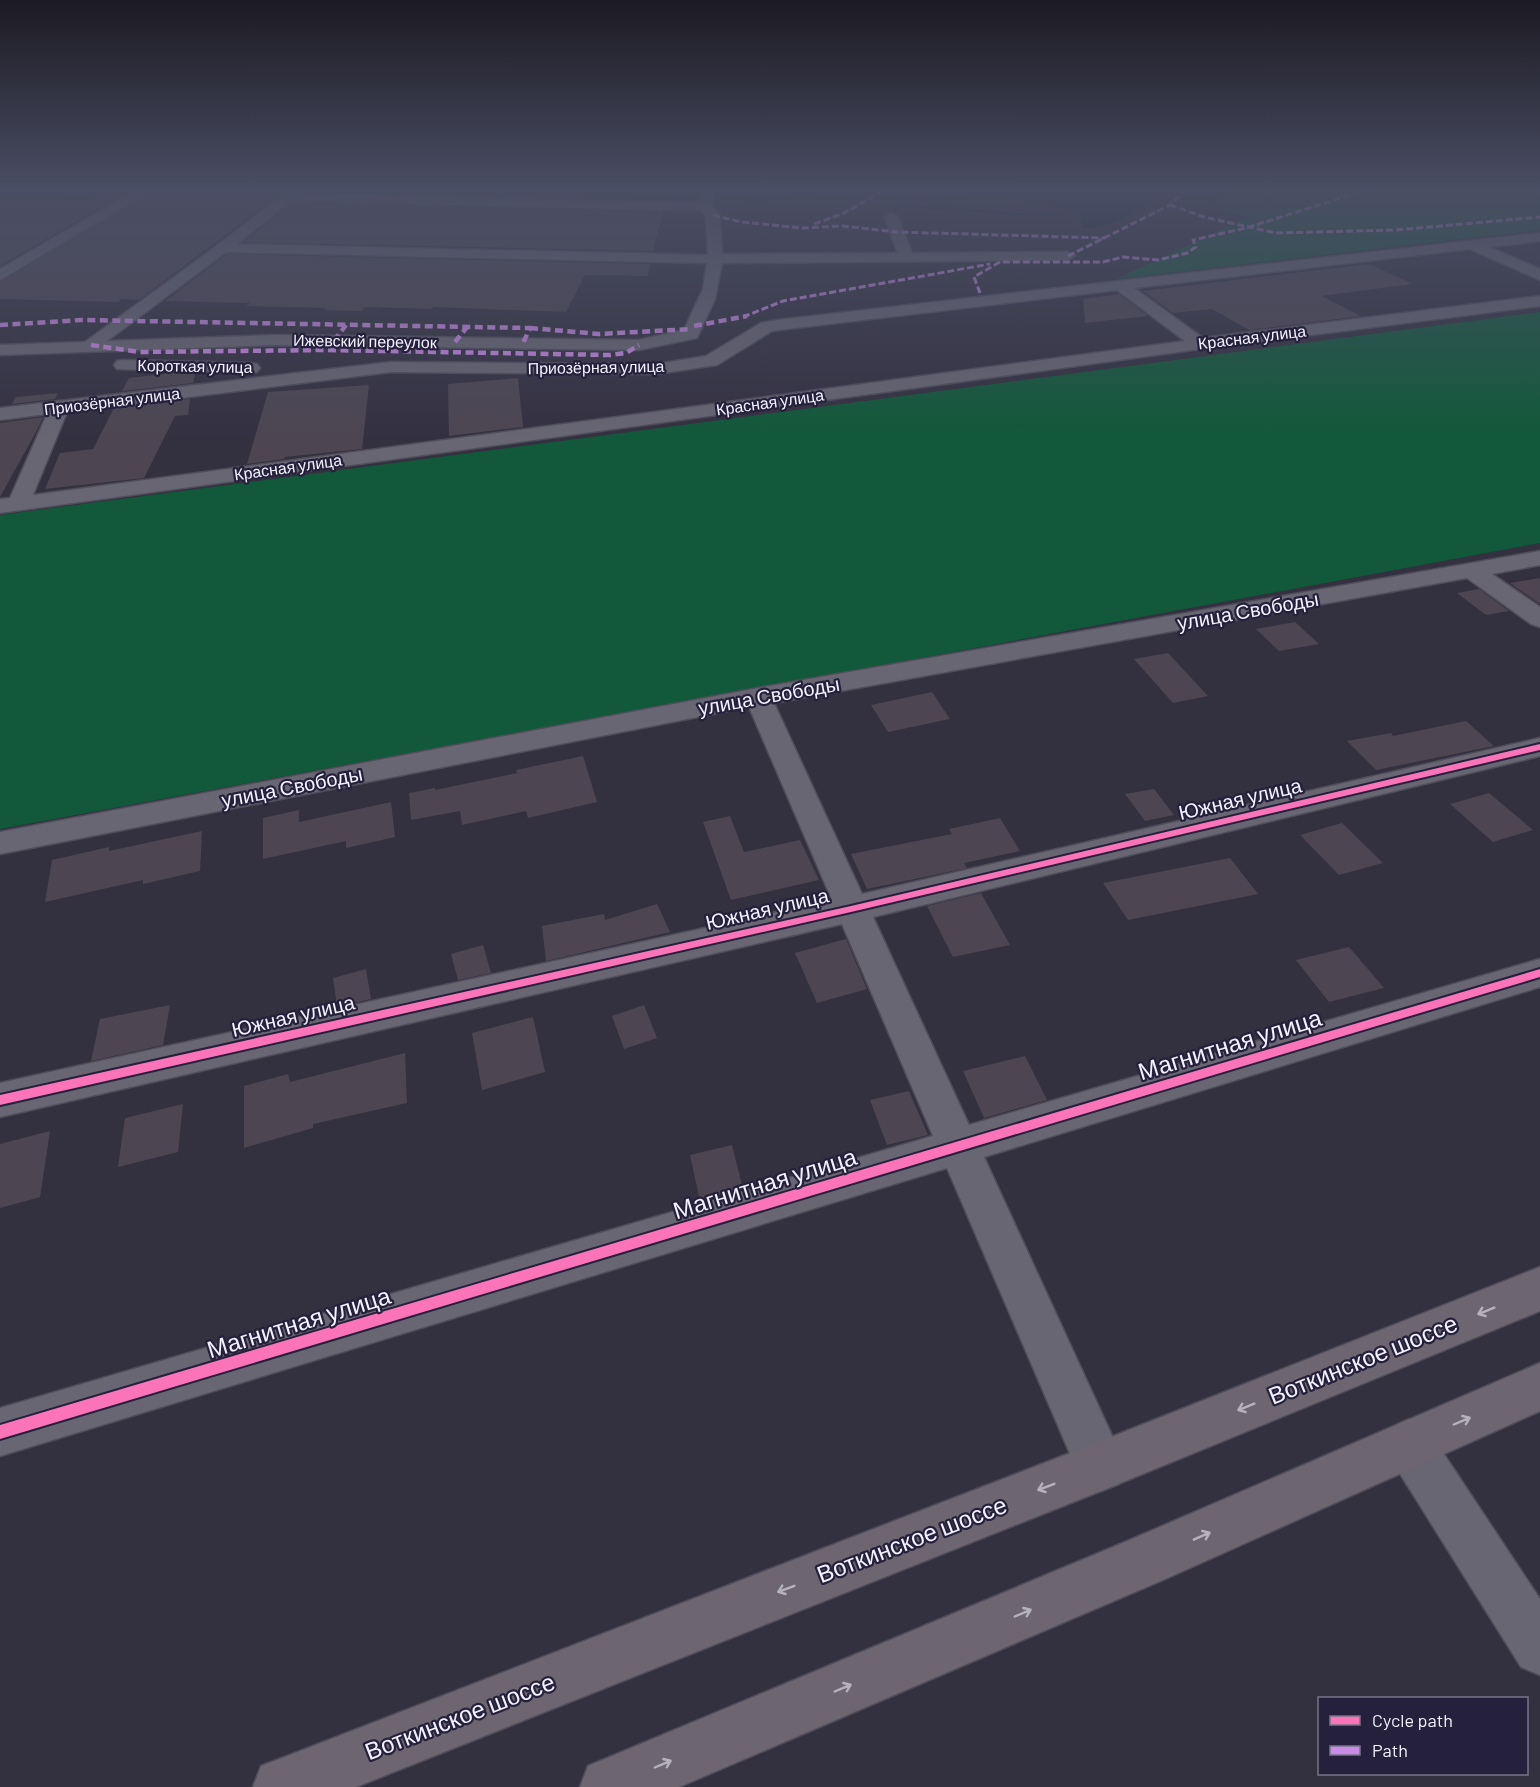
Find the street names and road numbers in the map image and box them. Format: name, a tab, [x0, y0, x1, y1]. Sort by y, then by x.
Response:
street label: Красная улица	[1197, 320, 1307, 353]
street label: Ижевский переулок	[293, 330, 438, 351]
street label: Короткая улица	[137, 355, 253, 376]
street label: Приозёрная улица	[527, 356, 665, 377]
street label: Приозёрная улица	[43, 383, 181, 418]
street label: Красная улица	[715, 385, 825, 418]
street label: Красная улица	[233, 450, 343, 483]
street label: улица Свободы	[1175, 586, 1320, 634]
street label: улица Свободы	[696, 671, 841, 719]
street label: улица Свободы	[219, 761, 364, 811]
street label: Южная улица	[1176, 772, 1305, 824]
street label: Южная улица	[703, 882, 832, 934]
street label: Южная улица	[229, 989, 358, 1041]
street label: Магнитная улица	[1134, 1002, 1325, 1085]
street label: Магнитная улица	[669, 1141, 860, 1224]
street label: Магнитная улица	[203, 1280, 394, 1363]
street label: Воткинское шоссе	[1264, 1307, 1461, 1410]
street label: Воткинское шоссе	[812, 1489, 1011, 1588]
street label: Воткинское шоссе	[360, 1666, 559, 1765]

